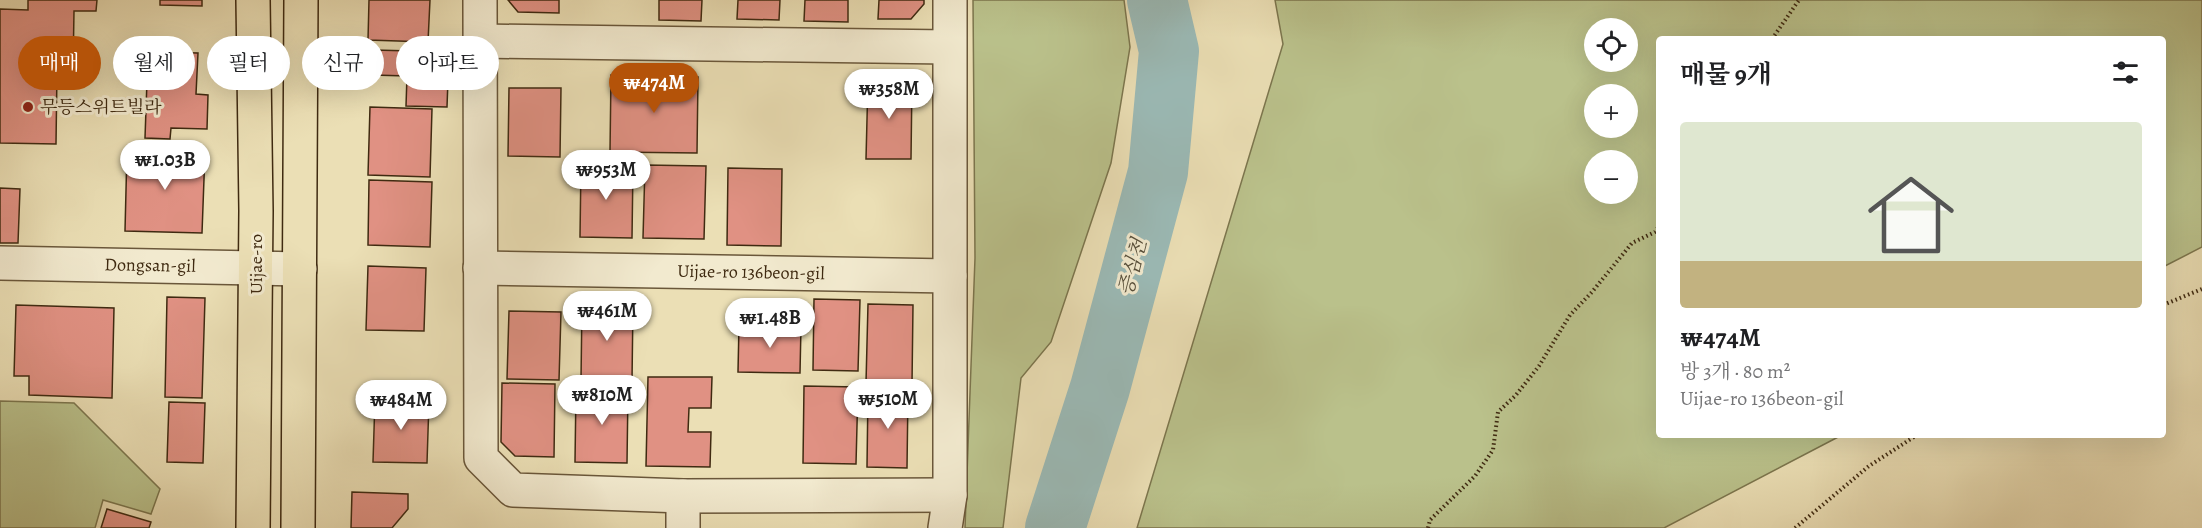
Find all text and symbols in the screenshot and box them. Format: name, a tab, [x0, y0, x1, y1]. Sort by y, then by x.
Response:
map controls	[1584, 18, 1638, 204]
button: locate	[1584, 18, 1638, 72]
chip: 매매	[18, 36, 101, 90]
chip: 월세	[113, 36, 195, 90]
chip: 필터	[207, 36, 290, 90]
chip: 신규	[302, 36, 384, 90]
chip: 아파트	[396, 36, 499, 90]
icon: filters	[2109, 56, 2142, 89]
text: 매물 9개	[1680, 57, 1772, 92]
pin: ₩474M	[612, 63, 696, 114]
text: ₩474M	[623, 69, 685, 96]
pin: ₩358M	[847, 69, 931, 120]
text: ₩358M	[858, 75, 920, 102]
button: +	[1584, 84, 1638, 138]
place label: 무등스위트빌라	[40, 95, 162, 119]
marker: 무등스위트빌라	[21, 100, 35, 114]
pin: ₩1.03B	[116, 140, 214, 191]
text: ₩1.03B	[134, 146, 196, 173]
pin: ₩953M	[564, 150, 648, 201]
button: −	[1584, 150, 1638, 204]
text: ₩953M	[575, 156, 637, 183]
icon: home	[1857, 161, 1965, 269]
street label: Uijae-ro	[244, 234, 268, 294]
water label: 증심천	[1112, 234, 1153, 299]
street label: Dongsan-gil	[104, 252, 196, 278]
street label: Uijae-ro 136beon-gil	[677, 259, 825, 285]
pin: ₩461M	[565, 291, 649, 342]
text: ₩461M	[577, 297, 637, 324]
pin: ₩1.48B	[721, 298, 819, 349]
text: ₩1.48B	[739, 304, 801, 331]
text: ₩474M	[1680, 320, 1761, 355]
text: 방 3개 · 80 m²	[1680, 358, 1790, 385]
pin: ₩810M	[560, 375, 644, 426]
pin: ₩510M	[846, 379, 930, 430]
pin: ₩484M	[359, 380, 443, 431]
text: ₩810M	[571, 381, 633, 408]
text: ₩510M	[858, 385, 918, 412]
text: Uijae-ro 136beon-gil	[1680, 385, 1844, 412]
text: ₩484M	[369, 386, 433, 413]

